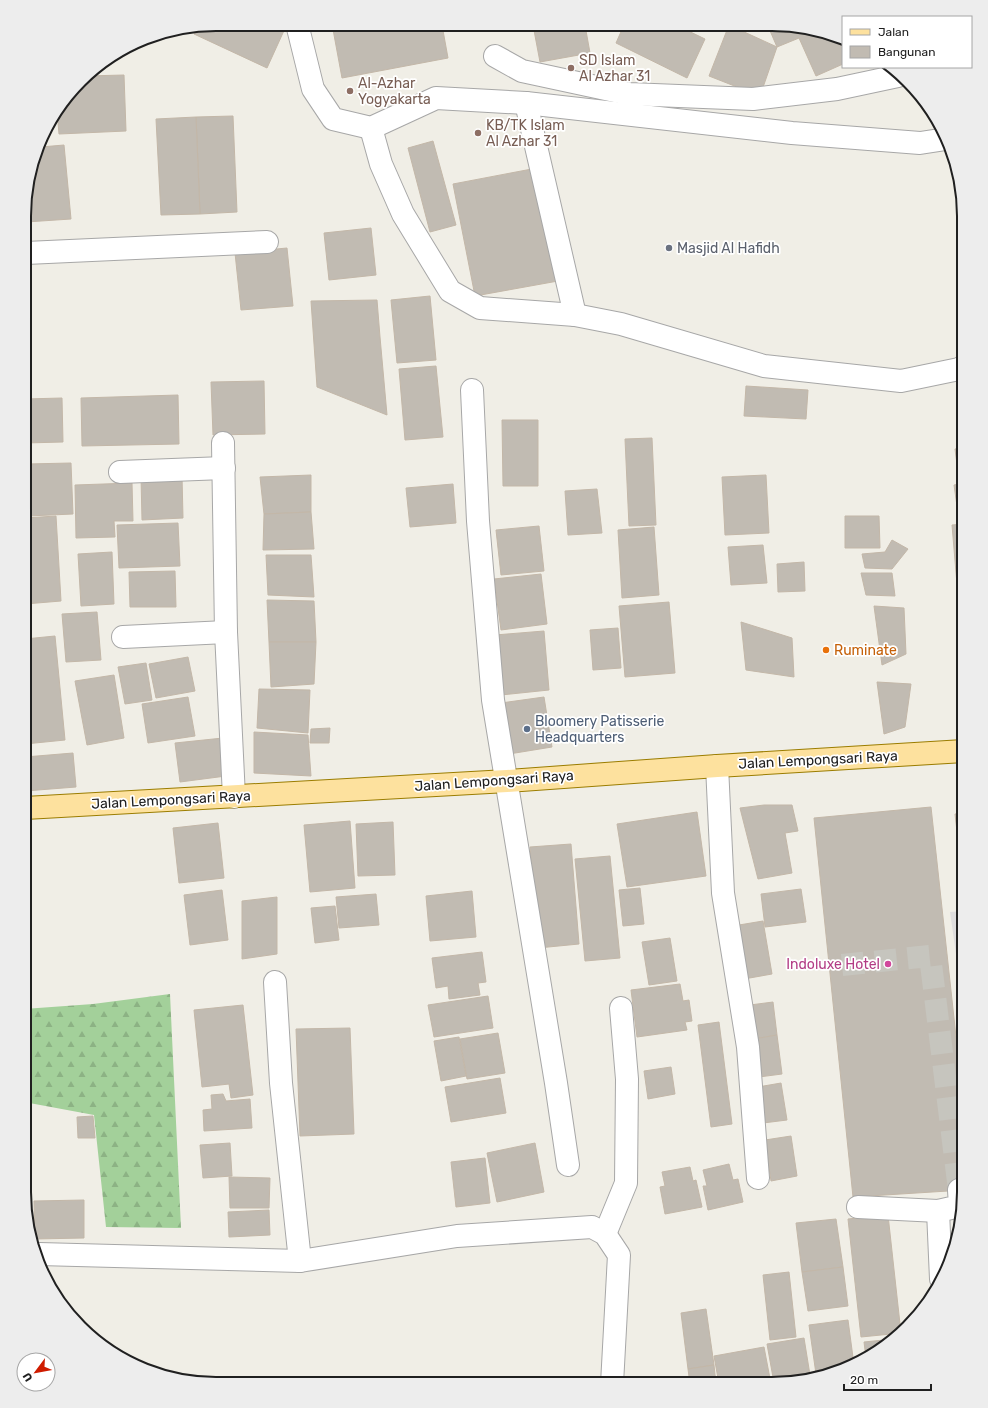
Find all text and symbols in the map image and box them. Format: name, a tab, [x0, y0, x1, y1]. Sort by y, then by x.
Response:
legend	[842, 16, 972, 68]
text: Jalan	[878, 25, 909, 39]
text: Bangunan	[878, 45, 935, 59]
place label: SD Islam Al Azhar 31	[579, 52, 650, 85]
marker: SD Islam Al Azhar 31	[566, 63, 576, 73]
place label: Al-Azhar Yogyakarta	[358, 75, 431, 108]
marker: Al-Azhar Yogyakarta	[345, 86, 355, 96]
place label: KB/TK Islam Al Azhar 31	[486, 117, 565, 150]
marker: KB/TK Islam Al Azhar 31	[473, 128, 483, 138]
place label: Masjid Al Hafidh	[677, 240, 780, 257]
marker: Masjid Al Hafidh	[664, 243, 674, 253]
place label: Ruminate	[834, 642, 897, 659]
marker: Ruminate	[821, 645, 831, 655]
place label: Bloomery Patisserie Headquarters	[535, 713, 664, 746]
marker: Bloomery Patisserie Headquarters	[522, 724, 532, 734]
street label: Jalan Lempongsari Raya	[738, 747, 898, 773]
street label: Jalan Lempongsari Raya	[414, 767, 574, 795]
street label: Jalan Lempongsari Raya	[91, 787, 251, 813]
place label: Indoluxe Hotel	[786, 956, 880, 973]
marker: Indoluxe Hotel	[883, 959, 893, 969]
north arrow	[16, 1352, 56, 1392]
scale bar	[844, 1366, 931, 1392]
text: U	[20, 1370, 36, 1384]
text: 20 m	[850, 1373, 878, 1387]

